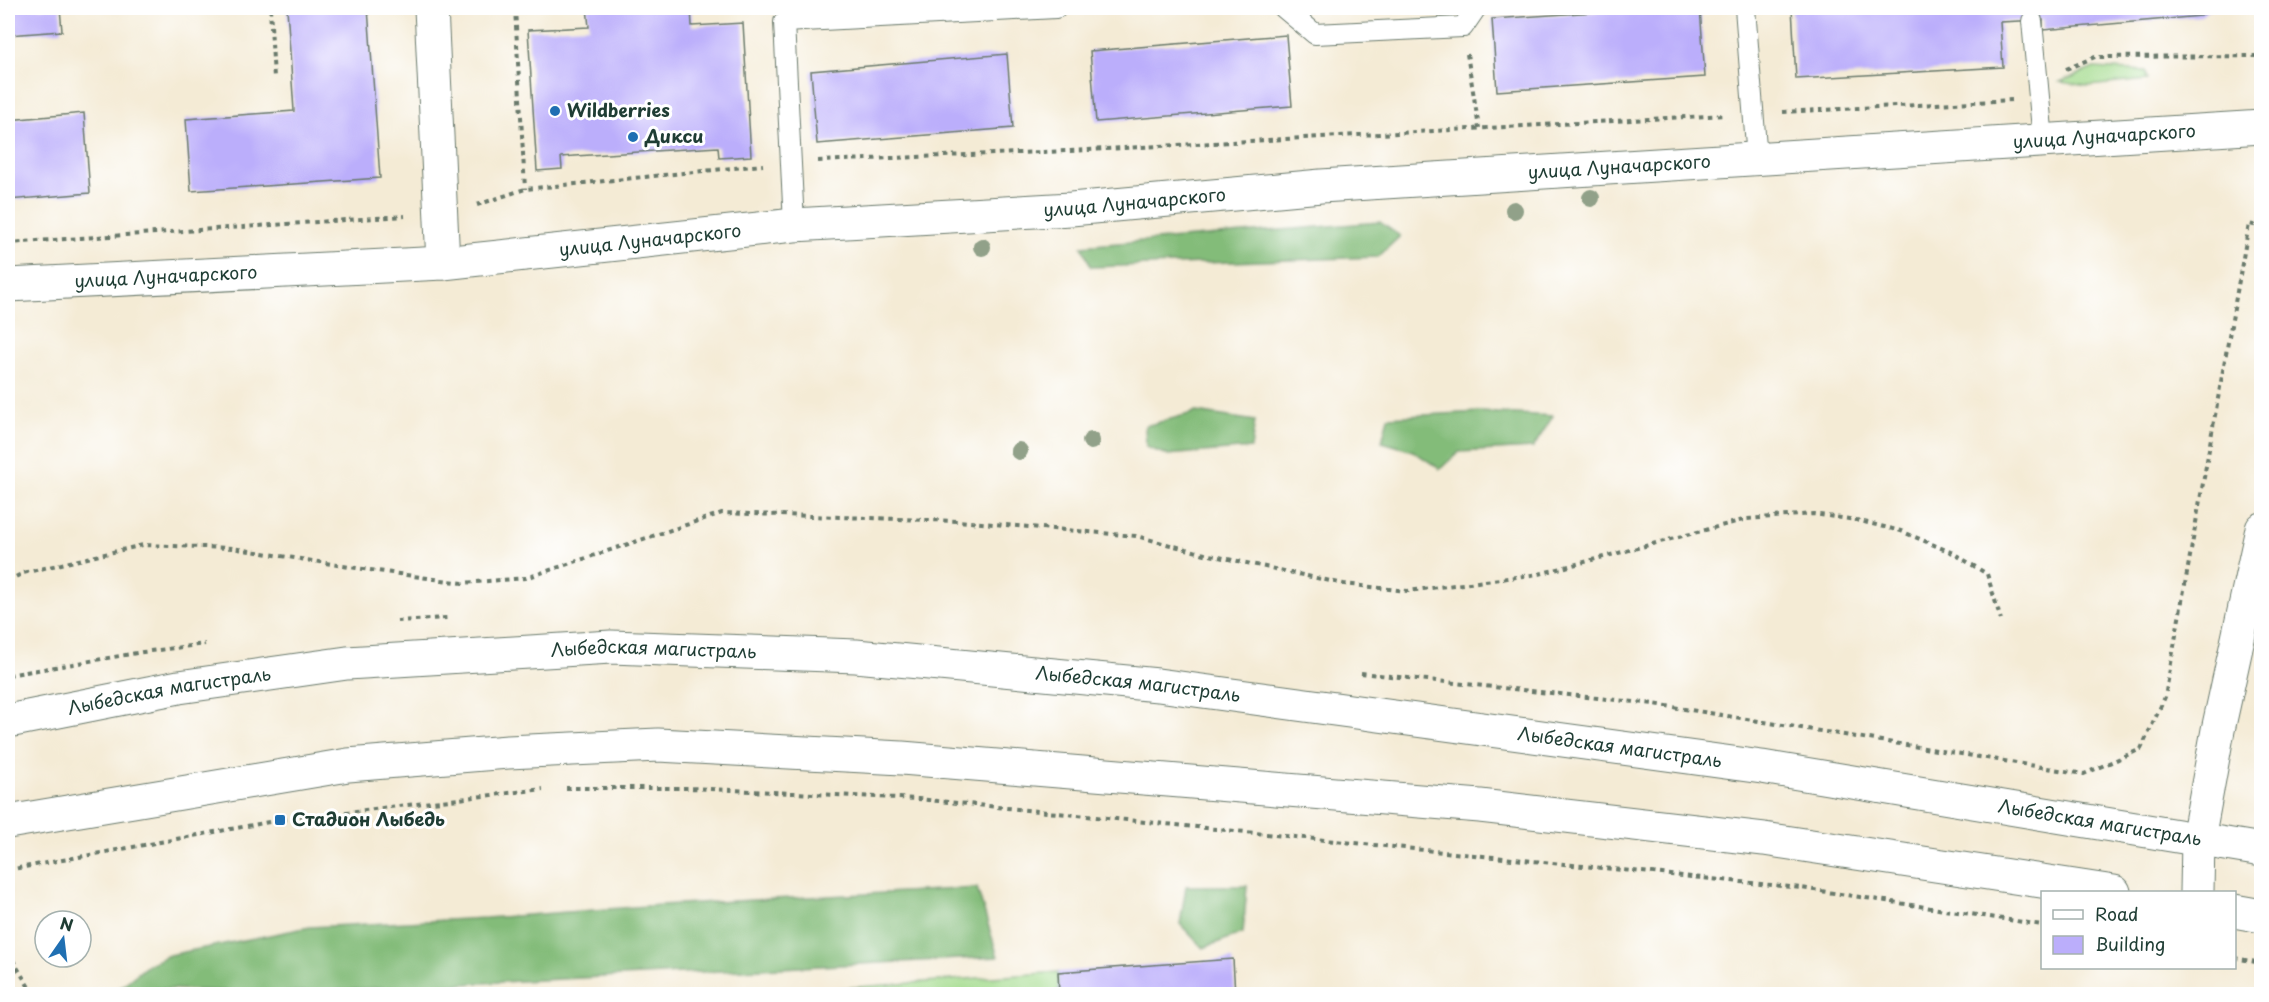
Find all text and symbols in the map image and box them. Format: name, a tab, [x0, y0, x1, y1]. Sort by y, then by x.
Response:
place label: Wildberries	[567, 96, 670, 123]
marker: Wildberries	[548, 104, 562, 118]
street label: улица Луначарского	[2012, 116, 2196, 155]
place label: Дикси	[644, 122, 703, 149]
marker: Дикси	[626, 130, 640, 144]
street label: улица Луначарского	[1527, 147, 1711, 185]
street label: улица Луначарского	[1043, 180, 1227, 223]
street label: улица Луначарского	[558, 216, 743, 262]
street label: улица Луначарского	[74, 257, 258, 294]
street label: Лыбедская магистраль	[550, 632, 757, 664]
street label: Лыбедская магистраль	[1034, 658, 1242, 708]
street label: Лыбедская магистраль	[65, 659, 272, 721]
street label: Лыбедская магистраль	[1516, 719, 1724, 773]
street label: Лыбедская магистраль	[1996, 791, 2204, 852]
place label: Стадион Лыбедь	[292, 805, 445, 832]
marker: Стадион Лыбедь	[273, 813, 287, 827]
legend	[2041, 891, 2236, 969]
text: Road	[2095, 900, 2139, 927]
north arrow	[33, 909, 93, 969]
text: N	[58, 910, 76, 937]
text: Building	[2095, 930, 2165, 957]

